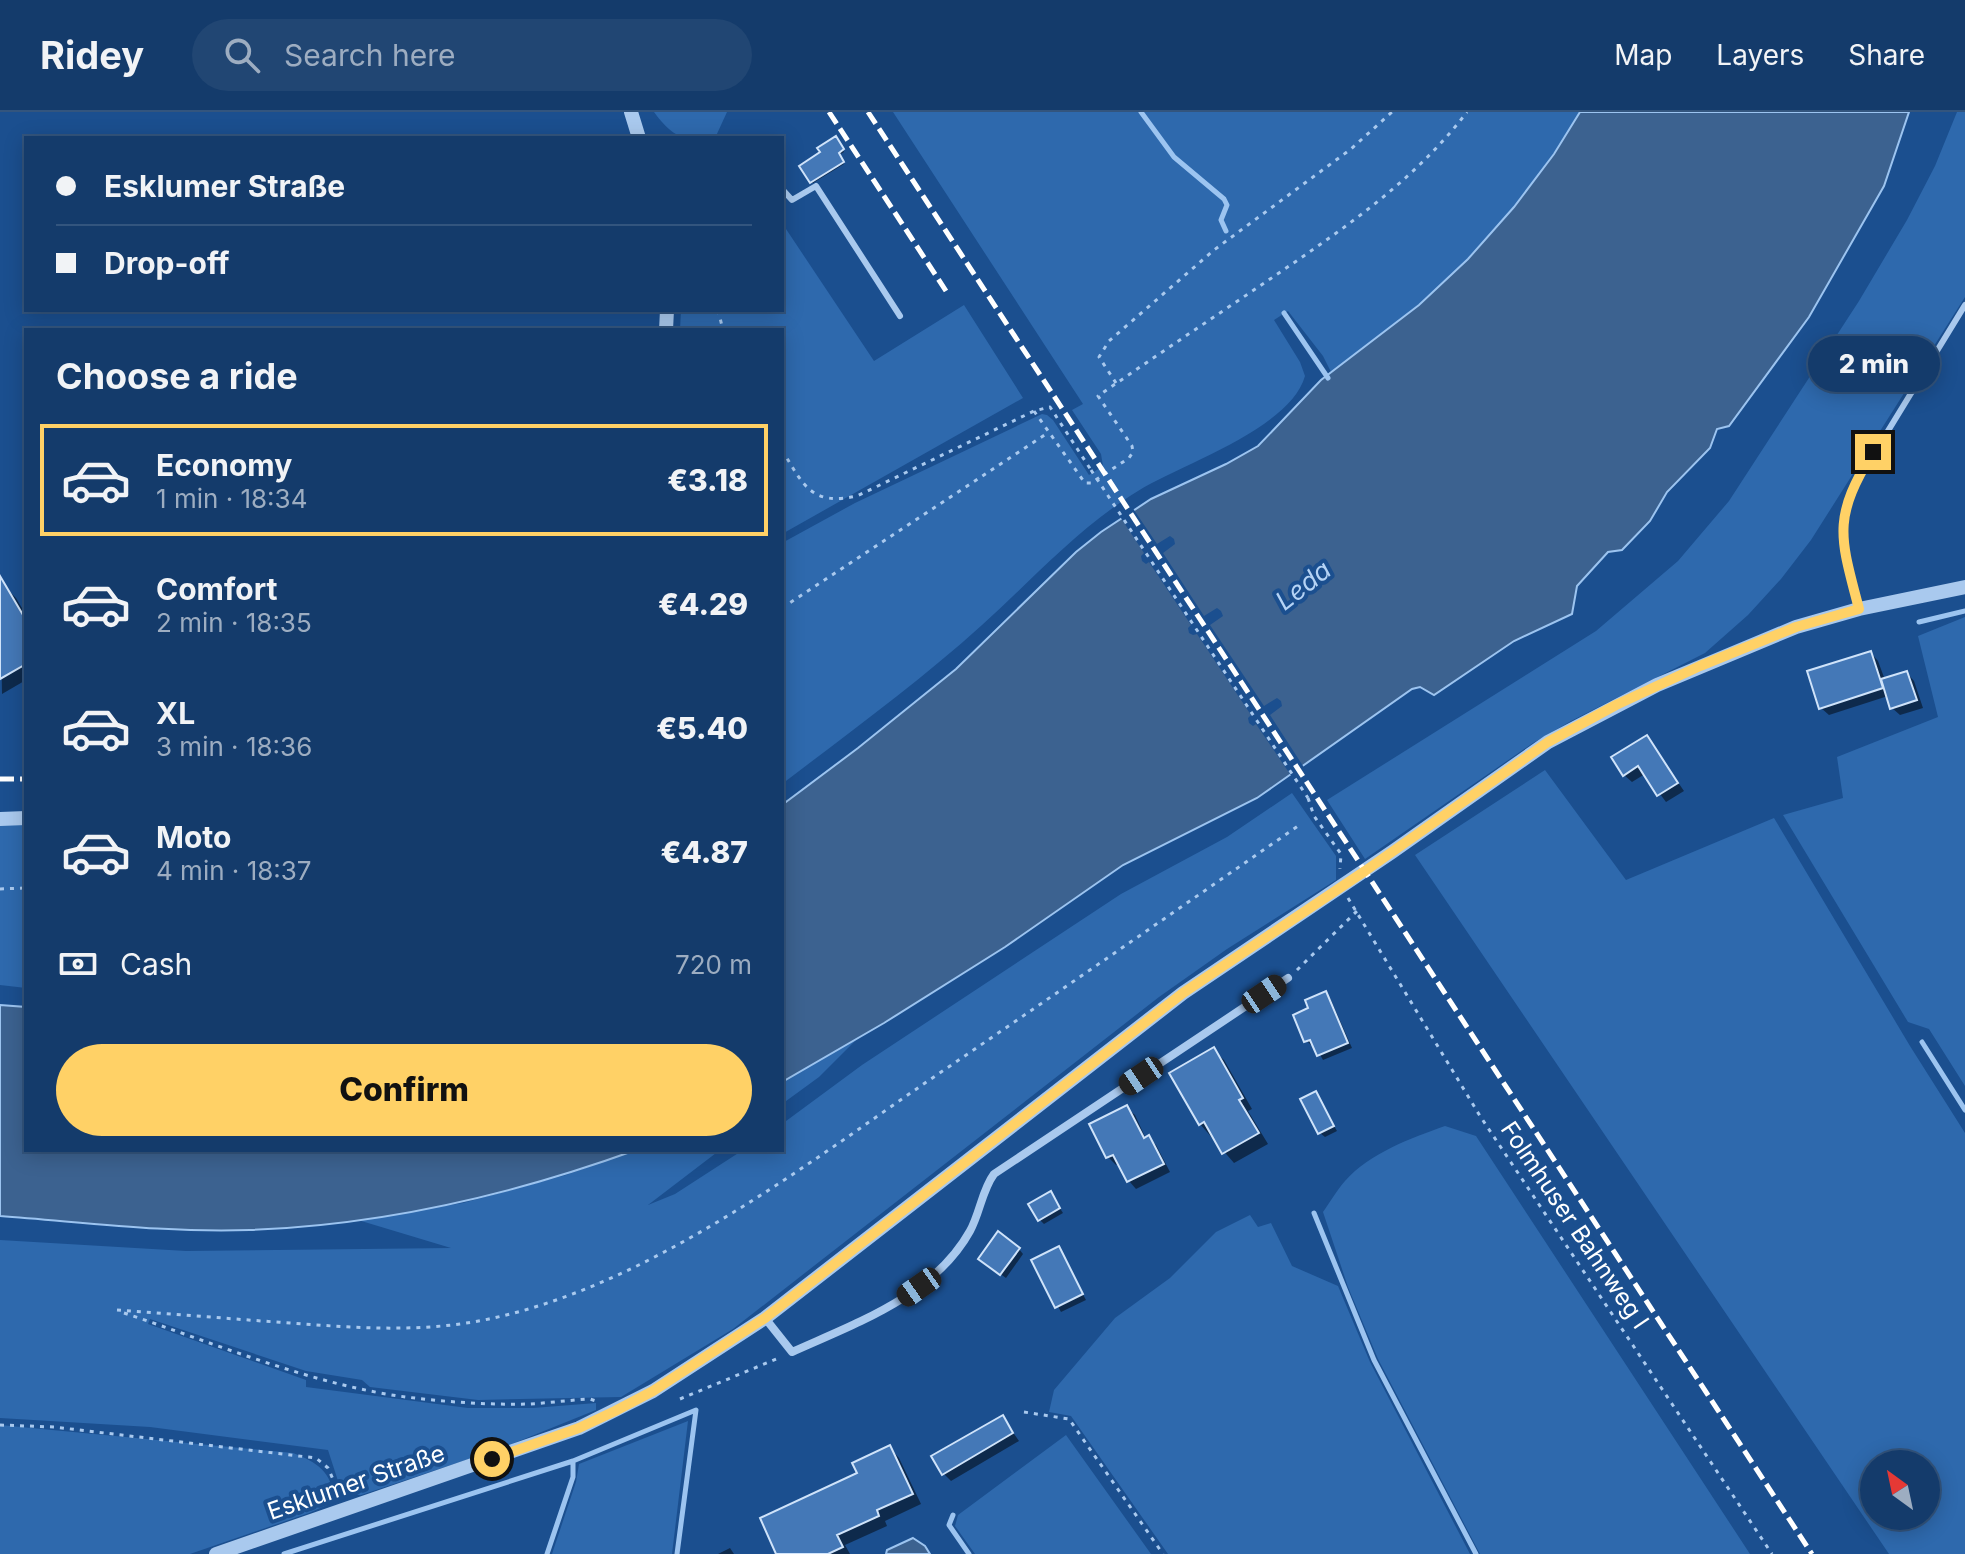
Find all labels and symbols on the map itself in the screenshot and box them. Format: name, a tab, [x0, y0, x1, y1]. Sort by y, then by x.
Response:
callout: 2 min	[1807, 336, 1939, 392]
route end	[1855, 434, 1891, 470]
water label: Leda	[1269, 554, 1337, 616]
car	[1237, 971, 1291, 1017]
car	[1114, 1053, 1168, 1099]
street label: Folmhuser Bahnweg I	[1495, 1116, 1655, 1334]
car	[892, 1263, 946, 1311]
street label: Esklumer Straße	[264, 1438, 448, 1526]
route start	[474, 1441, 510, 1477]
north arrow	[1860, 1450, 1940, 1530]

